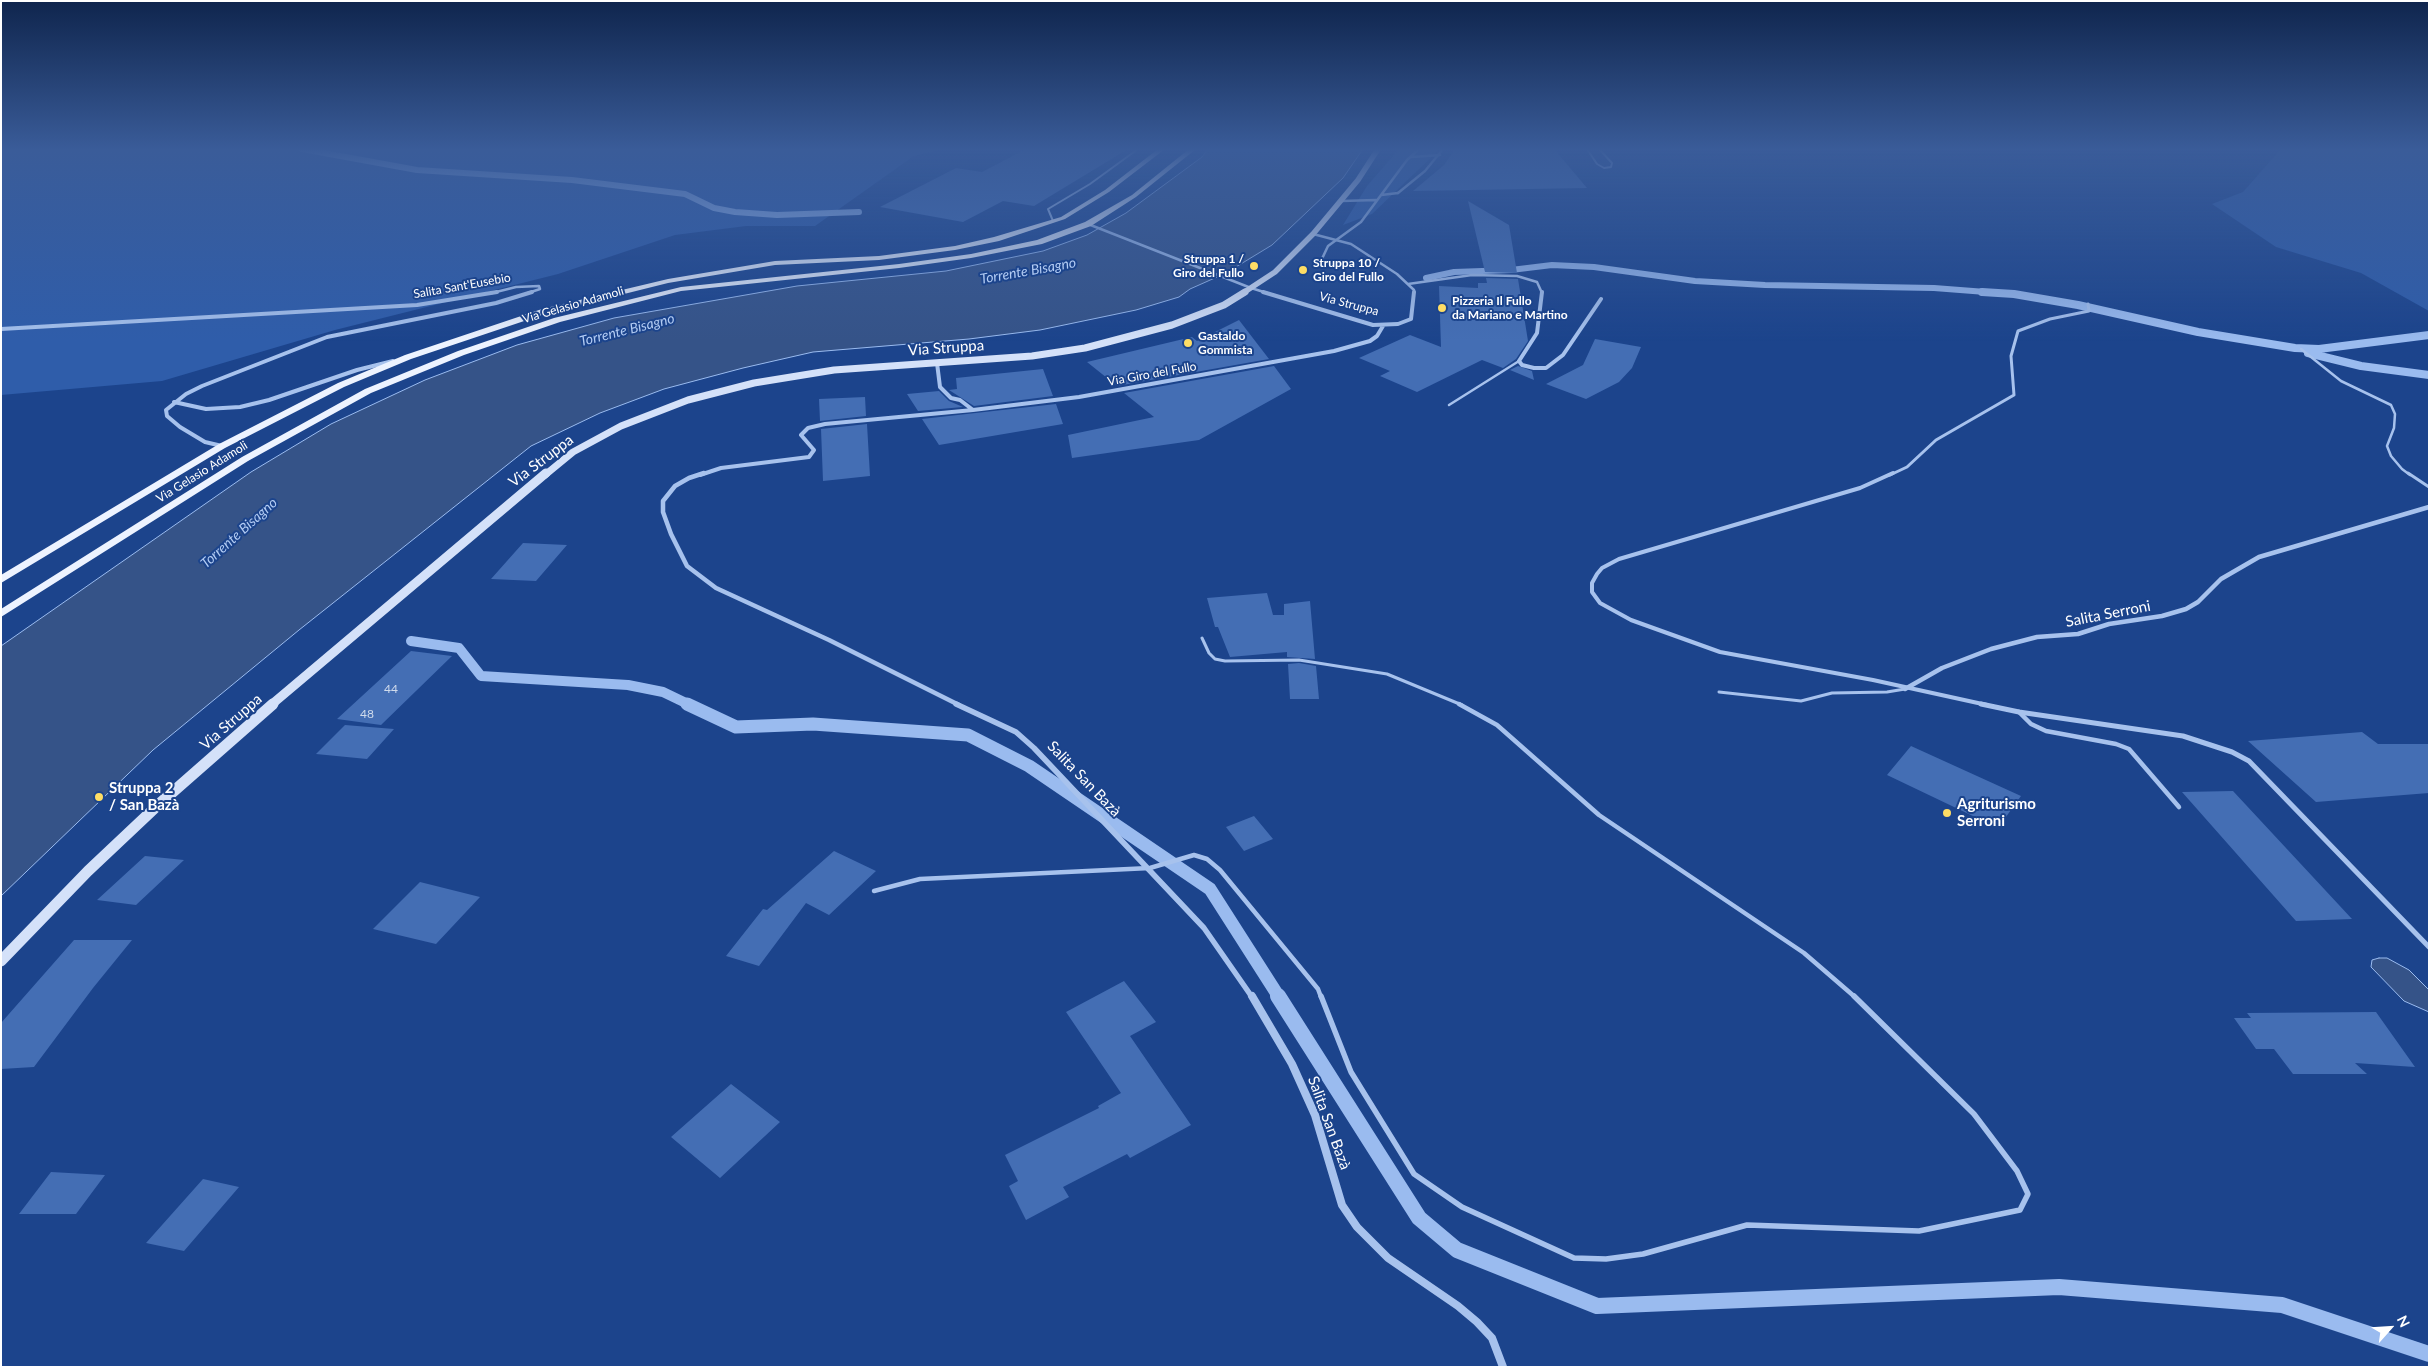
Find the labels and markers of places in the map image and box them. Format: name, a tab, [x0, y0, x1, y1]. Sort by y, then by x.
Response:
place label: Struppa 1 / Giro del Fullo	[1173, 252, 1244, 280]
place label: Struppa 10 / Giro del Fullo	[1313, 256, 1384, 284]
marker: Struppa 1 / Giro del Fullo	[1248, 260, 1260, 272]
marker: Struppa 10 / Giro del Fullo	[1297, 264, 1309, 276]
place label: Pizzeria Il Fullo da Mariano e Martino	[1452, 294, 1568, 322]
marker: Pizzeria Il Fullo da Mariano e Martino	[1436, 302, 1448, 314]
place label: Gastaldo Gommista	[1198, 329, 1253, 357]
marker: Gastaldo Gommista	[1182, 337, 1194, 349]
place label: Struppa 2 / San Bazà	[109, 779, 179, 814]
marker: Struppa 2 / San Bazà	[93, 791, 105, 803]
place label: Agriturismo Serroni	[1957, 795, 2036, 830]
marker: Agriturismo Serroni	[1941, 807, 1953, 819]

